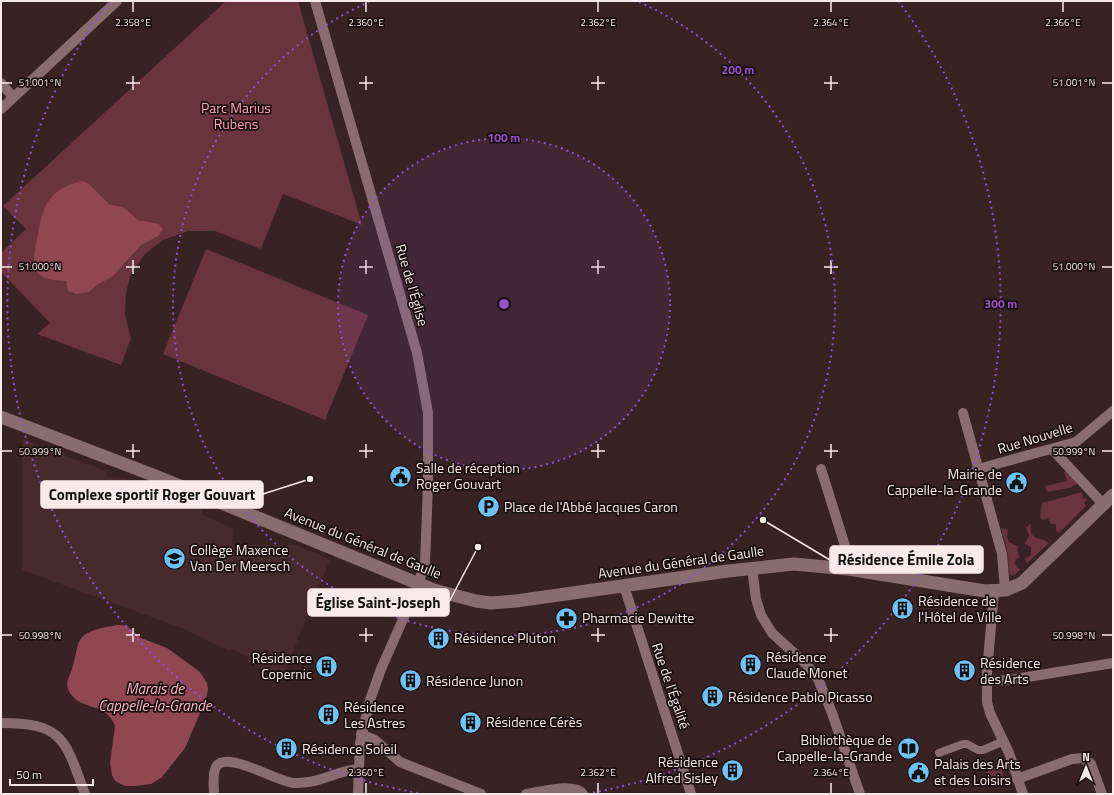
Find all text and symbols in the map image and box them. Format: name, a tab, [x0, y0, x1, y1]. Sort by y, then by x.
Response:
text: 2.358°E	[115, 15, 151, 30]
text: 2.360°E	[348, 15, 384, 30]
text: 2.362°E	[580, 15, 616, 30]
text: 2.364°E	[813, 15, 849, 30]
text: 2.366°E	[1045, 15, 1081, 30]
text: 200 m	[722, 60, 754, 79]
text: 51.001°N	[19, 75, 61, 90]
text: 51.001°N	[1053, 75, 1095, 90]
park label: Parc Marius Rubens	[201, 97, 271, 134]
text: 100 m	[488, 128, 520, 147]
street label: Rue de l'Église	[391, 241, 434, 328]
text: 51.000°N	[19, 259, 61, 274]
text: 51.000°N	[1053, 259, 1095, 274]
text: 300 m	[985, 294, 1017, 313]
centre of rings	[497, 297, 511, 311]
street label: Rue Nouvelle	[995, 416, 1075, 459]
text: 50.999°N	[19, 444, 61, 459]
text: 50.999°N	[1053, 444, 1095, 459]
place label: Salle de réception Roger Gouvart	[416, 457, 520, 494]
public building icon: Salle de réception Roger Gouvart	[387, 463, 413, 489]
place label: Mairie de Cappelle-la-Grande	[887, 463, 1002, 500]
public building icon: Mairie de Cappelle-la-Grande	[1004, 469, 1030, 495]
callout: Complexe sportif Roger Gouvart	[41, 481, 263, 508]
text: Complexe sportif Roger Gouvart	[49, 483, 256, 506]
parking icon: Place de l'Abbé Jacques Caron	[475, 494, 501, 520]
place label: Place de l'Abbé Jacques Caron	[504, 496, 678, 517]
street label: Avenue du Général de Gaulle	[282, 501, 445, 584]
place label: Collège Maxence Van Der Meersch	[190, 539, 290, 576]
street label: Avenue du Général de Gaulle	[597, 539, 765, 584]
school or university icon: Collège Maxence Van Der Meersch	[161, 545, 187, 571]
callout: Résidence Émile Zola	[830, 546, 983, 573]
text: Résidence Émile Zola	[838, 548, 975, 571]
callout: Église Saint-Joseph	[308, 589, 449, 616]
place label: Résidence de l'Hôtel de Ville	[918, 590, 1001, 627]
text: Église Saint-Joseph	[315, 591, 441, 614]
building icon: Résidence de l'Hôtel de Ville	[889, 596, 915, 622]
pharmacy icon: Pharmacie Dewitte	[553, 605, 579, 631]
place label: Pharmacie Dewitte	[582, 607, 694, 628]
building icon: Résidence Pluton	[425, 625, 451, 651]
place label: Résidence Pluton	[454, 627, 556, 648]
text: 50.998°N	[19, 628, 61, 643]
text: 50.998°N	[1053, 628, 1095, 643]
street label: Rue de l'Égalité	[647, 640, 696, 732]
place label: Résidence Claude Monet	[766, 646, 847, 683]
place label: Résidence Copernic	[252, 647, 312, 684]
building icon: Résidence Claude Monet	[738, 652, 764, 678]
place label: Résidence des Arts	[980, 652, 1040, 689]
building icon: Résidence Copernic	[314, 653, 340, 679]
building icon: Résidence des Arts	[952, 658, 978, 684]
building icon: Résidence Junon	[397, 668, 423, 694]
place label: Résidence Junon	[426, 670, 523, 691]
water label: Marais de Cappelle-la-Grande	[98, 677, 213, 717]
building icon: Résidence Pablo Picasso	[699, 684, 725, 710]
place label: Résidence Pablo Picasso	[728, 686, 873, 707]
place label: Résidence Les Astres	[344, 696, 405, 733]
building icon: Résidence Les Astres	[315, 702, 341, 728]
building icon: Résidence Cérès	[457, 709, 483, 735]
place label: Résidence Cérès	[486, 711, 582, 732]
place label: Bibliothèque de Cappelle-la-Grande	[777, 729, 892, 766]
library icon: Bibliothèque de Cappelle-la-Grande	[895, 735, 921, 761]
building icon: Résidence Soleil	[273, 736, 299, 762]
place label: Résidence Soleil	[302, 738, 397, 759]
north arrow	[1066, 747, 1106, 787]
text: N	[1082, 749, 1090, 765]
place label: Résidence Alfred Sisley	[645, 751, 718, 788]
place label: Palais des Arts et des Loisirs	[934, 753, 1021, 790]
building icon: Résidence Alfred Sisley	[720, 757, 746, 783]
public building icon: Palais des Arts et des Loisirs	[906, 759, 932, 785]
scale bar	[10, 761, 93, 787]
text: 50 m	[16, 765, 42, 784]
text: 2.360°E	[348, 765, 384, 780]
text: 2.362°E	[580, 765, 616, 780]
text: 2.364°E	[813, 765, 849, 780]

